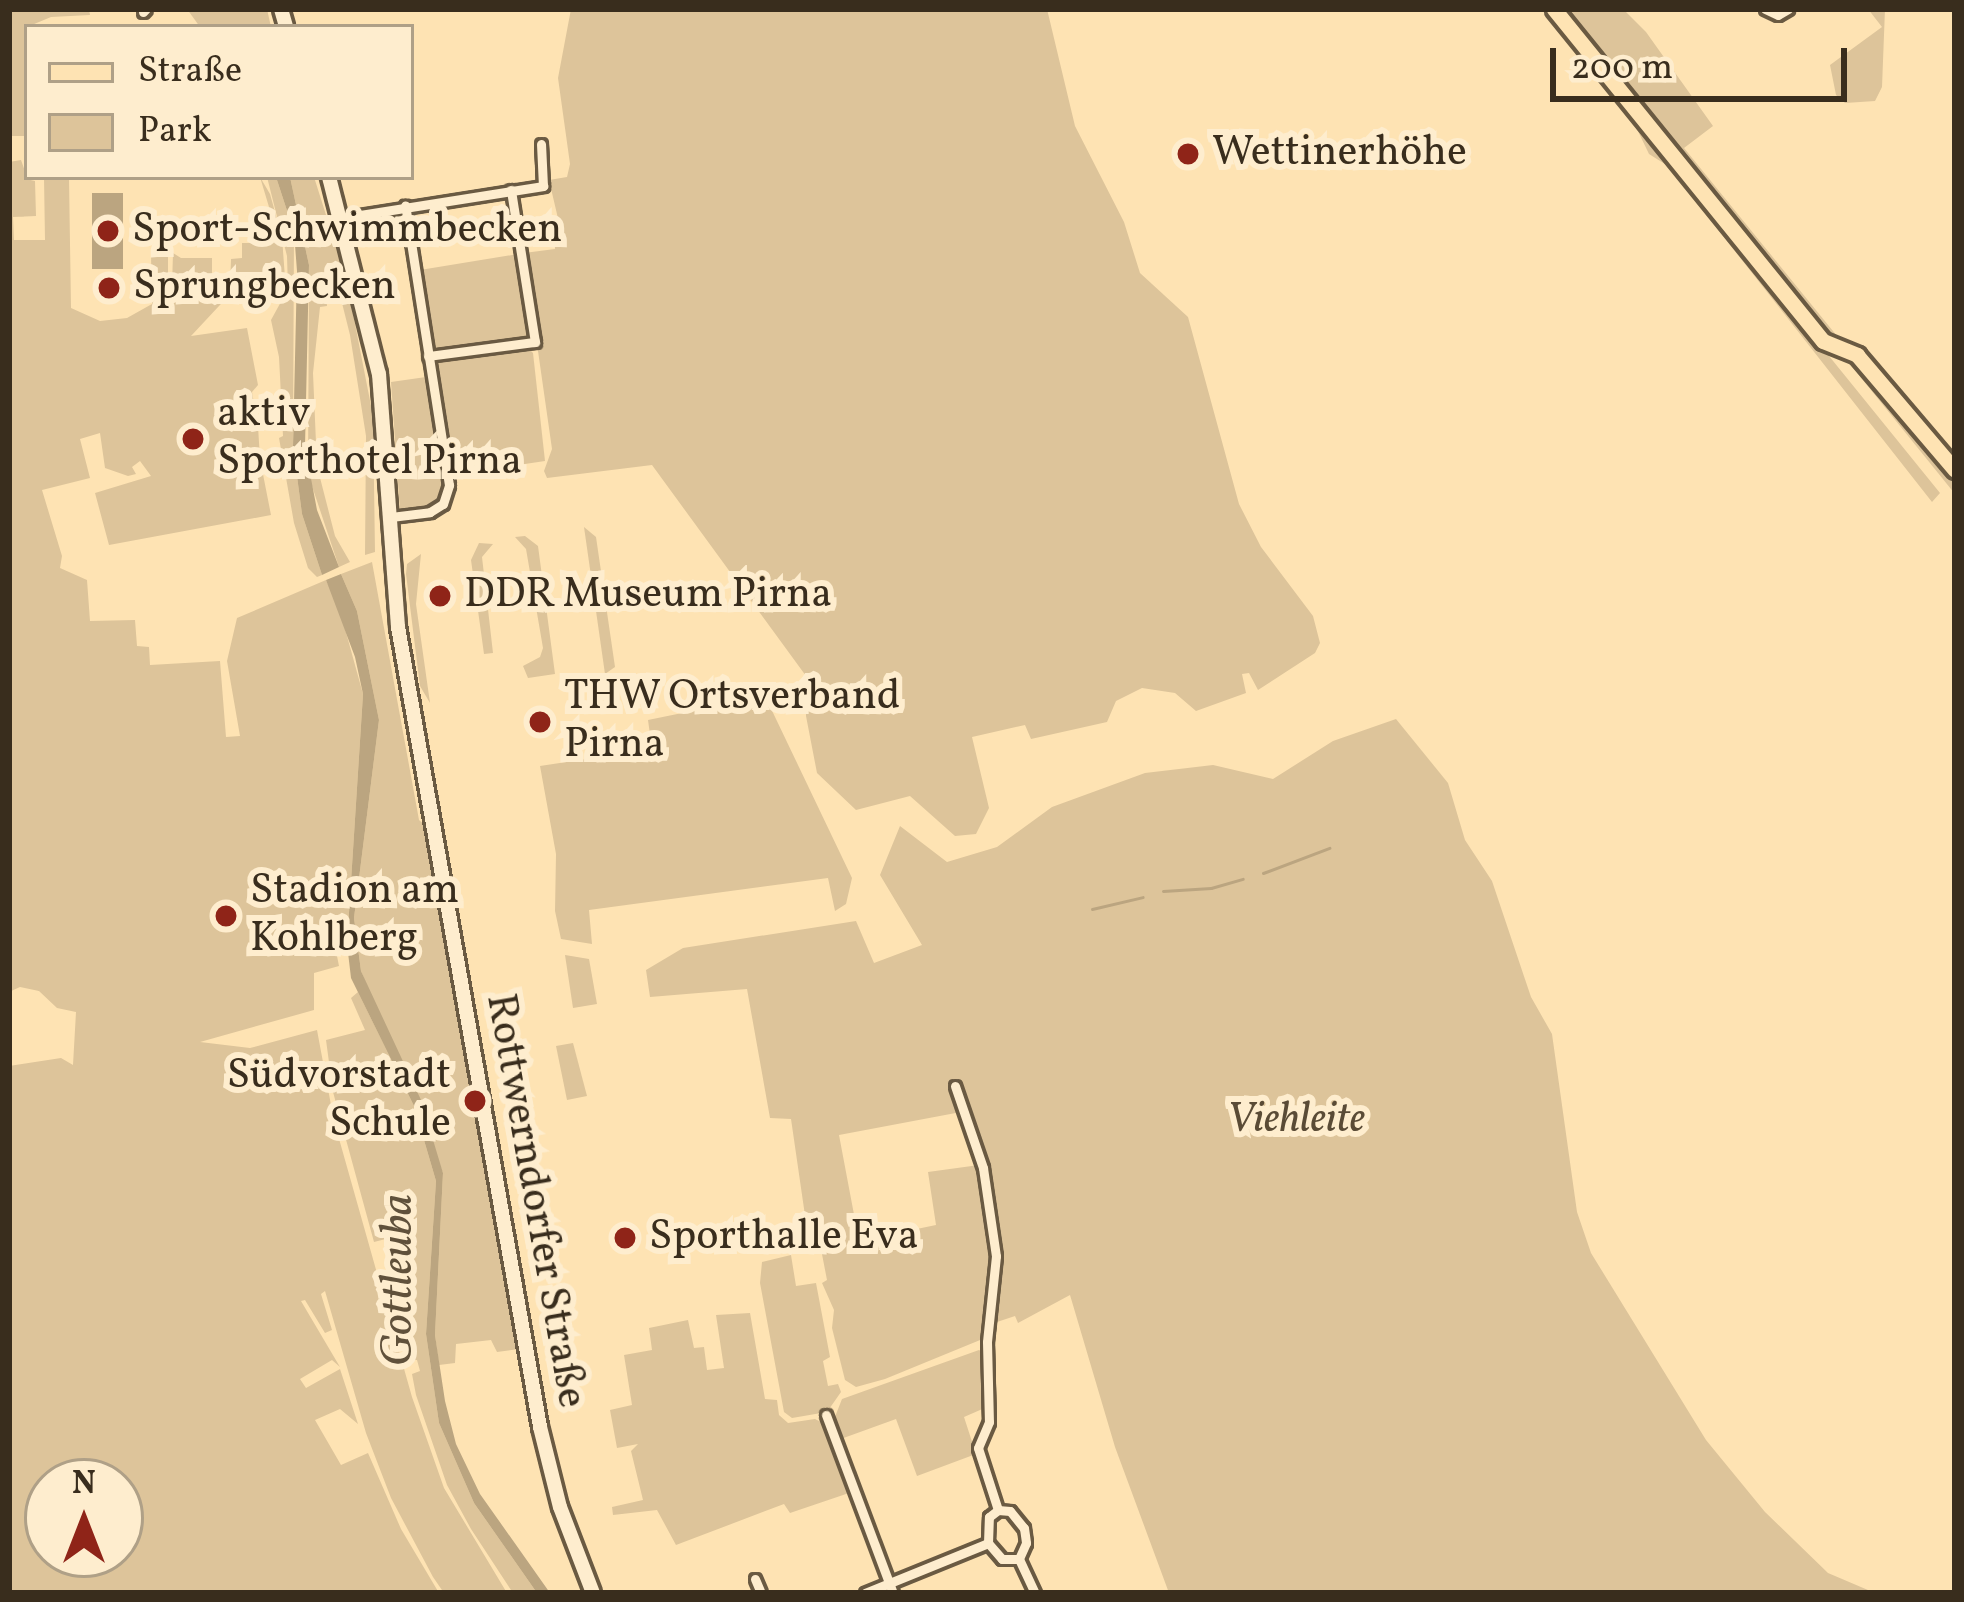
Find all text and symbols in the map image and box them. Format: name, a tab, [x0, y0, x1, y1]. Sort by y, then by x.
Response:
legend	[24, 24, 414, 180]
scale bar	[1556, 24, 1853, 98]
text: 200 m	[1571, 44, 1673, 94]
text: Straße	[138, 47, 242, 97]
text: Park	[138, 107, 212, 157]
place label: Wettinerhöhe	[1212, 129, 1467, 179]
marker: Wettinerhöhe	[1175, 141, 1201, 167]
place label: Sport-Schwimmbecken	[132, 206, 562, 256]
marker: Sport-Schwimmbecken	[95, 218, 121, 244]
place label: Sprungbecken	[133, 263, 396, 313]
marker: Sprungbecken	[96, 275, 122, 301]
place label: aktiv Sporthotel Pirna	[217, 390, 522, 488]
marker: aktiv Sporthotel Pirna	[180, 426, 206, 452]
place label: DDR Museum Pirna	[464, 571, 832, 621]
marker: DDR Museum Pirna	[427, 583, 453, 609]
place label: THW Ortsverband Pirna	[564, 673, 902, 771]
marker: THW Ortsverband Pirna	[527, 709, 553, 735]
place label: Stadion am Kohlberg	[250, 867, 459, 966]
marker: Stadion am Kohlberg	[213, 903, 239, 929]
street label: Rottwerndorfer Straße	[473, 990, 595, 1412]
place label: Südvorstadt Schule	[227, 1052, 451, 1150]
marker: Südvorstadt Schule	[462, 1088, 488, 1114]
park label: Viehleite	[1227, 1096, 1365, 1146]
water label: Gottleuba	[373, 1194, 427, 1366]
place label: Sporthalle Eva	[649, 1213, 919, 1263]
marker: Sporthalle Eva	[612, 1225, 638, 1251]
north arrow	[24, 1458, 144, 1578]
text: N	[72, 1462, 96, 1508]

